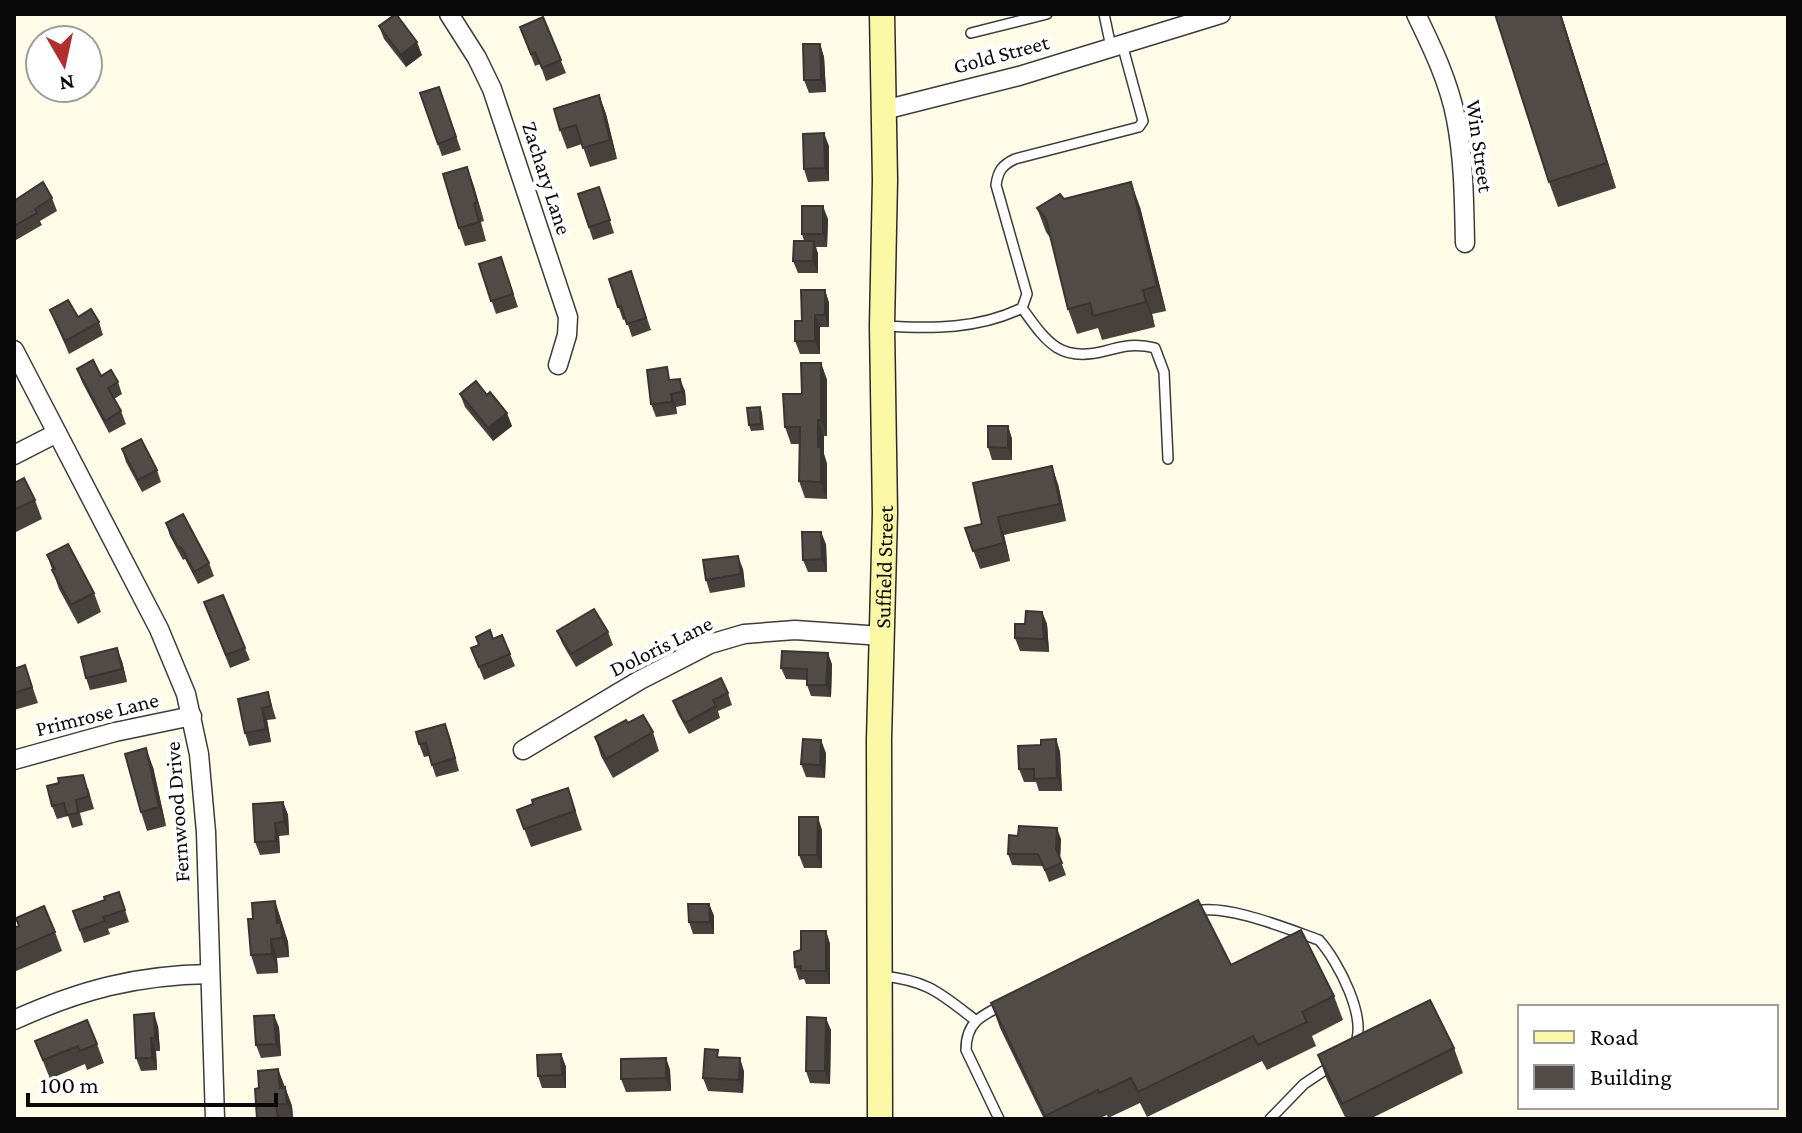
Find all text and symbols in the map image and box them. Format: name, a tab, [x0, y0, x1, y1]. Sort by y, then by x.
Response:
north arrow	[24, 24, 104, 104]
street label: Gold Street	[950, 29, 1052, 79]
text: N	[58, 70, 76, 97]
street label: Win Street	[1461, 98, 1499, 195]
street label: Zachary Lane	[517, 118, 577, 238]
street label: Suffield Street	[869, 505, 897, 629]
street label: Doloris Lane	[606, 610, 716, 682]
street label: Primrose Lane	[33, 687, 161, 741]
street label: Fernwood Drive	[160, 741, 194, 883]
legend	[1518, 1005, 1778, 1109]
text: Road	[1590, 1023, 1639, 1050]
scale bar	[28, 1057, 276, 1107]
text: Building	[1590, 1063, 1672, 1090]
text: 100 m	[40, 1071, 99, 1098]

